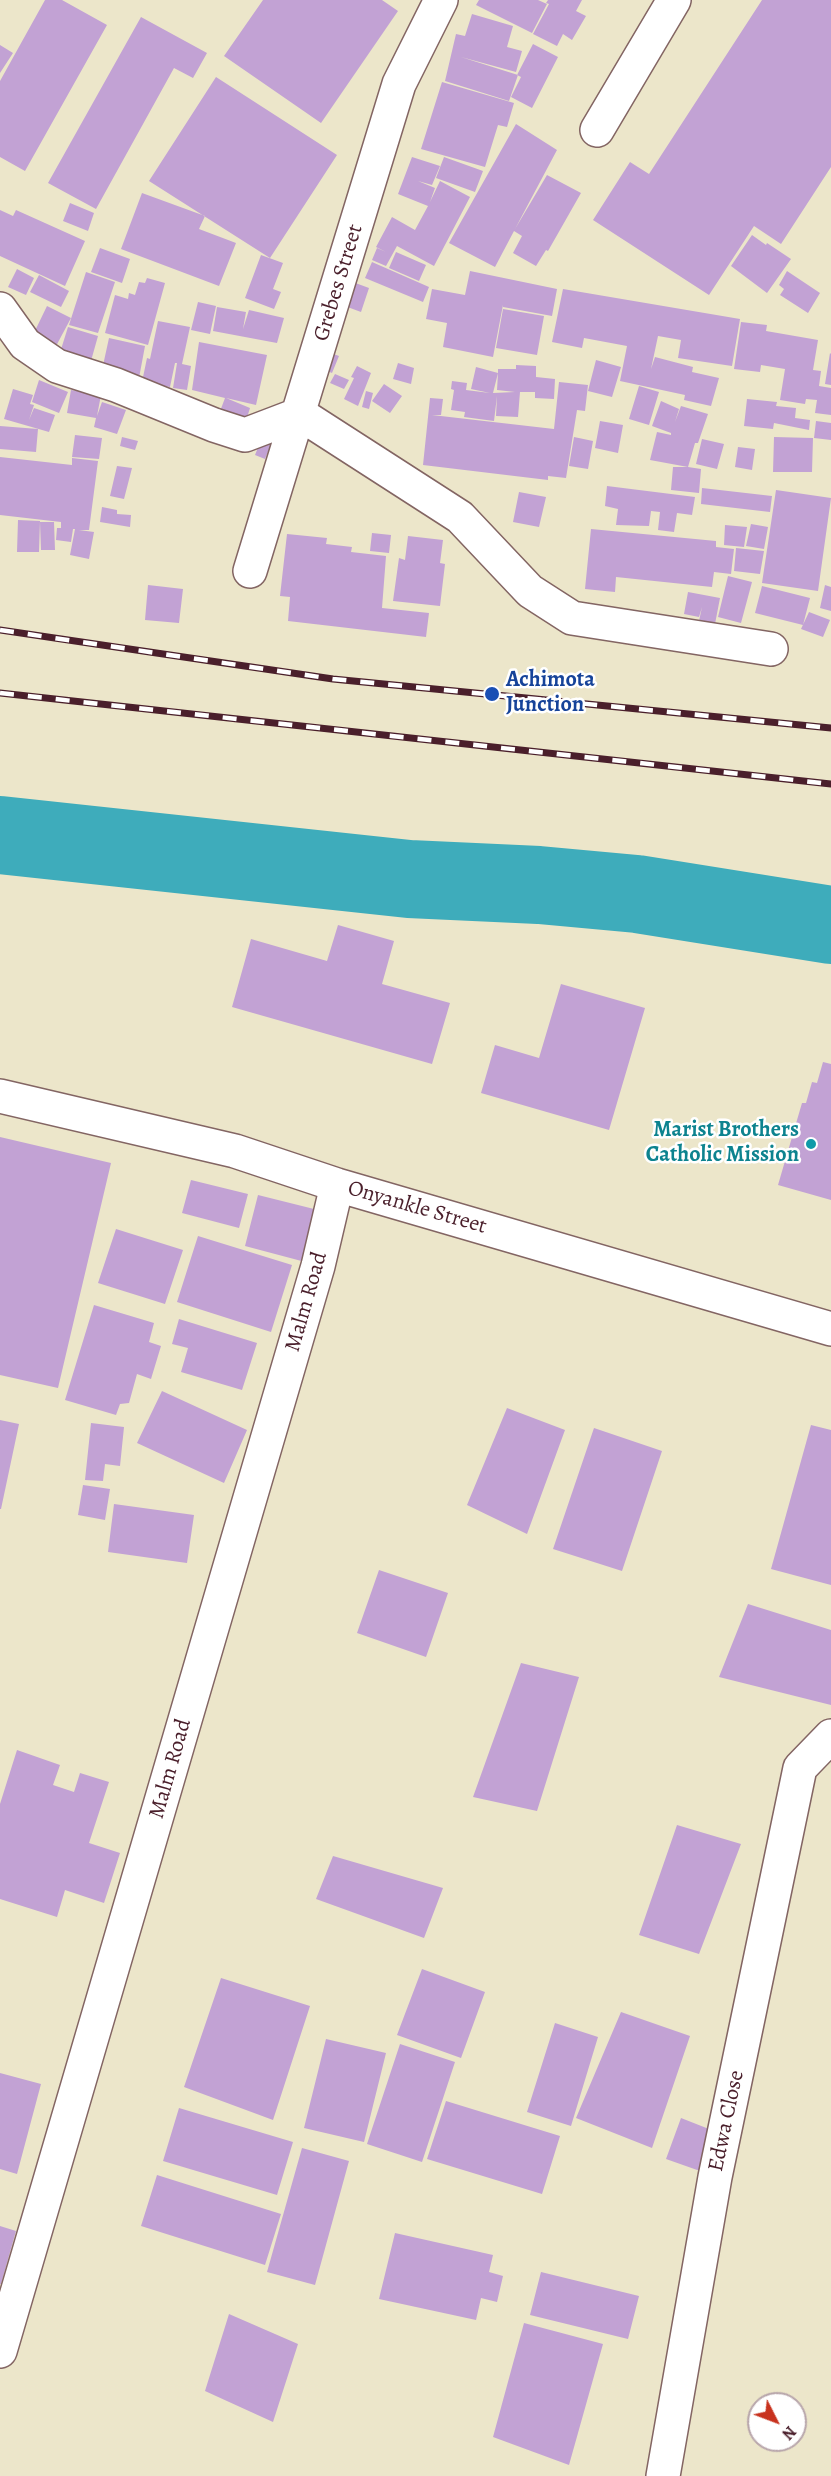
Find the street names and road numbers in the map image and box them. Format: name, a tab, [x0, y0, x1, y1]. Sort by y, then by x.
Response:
street label: Grebes Street	[309, 221, 369, 345]
street label: Onyankle Street	[345, 1176, 489, 1240]
street label: Malm Road	[280, 1249, 334, 1355]
street label: Malm Road	[144, 1716, 198, 1822]
street label: Edwa Close	[703, 2068, 751, 2174]

